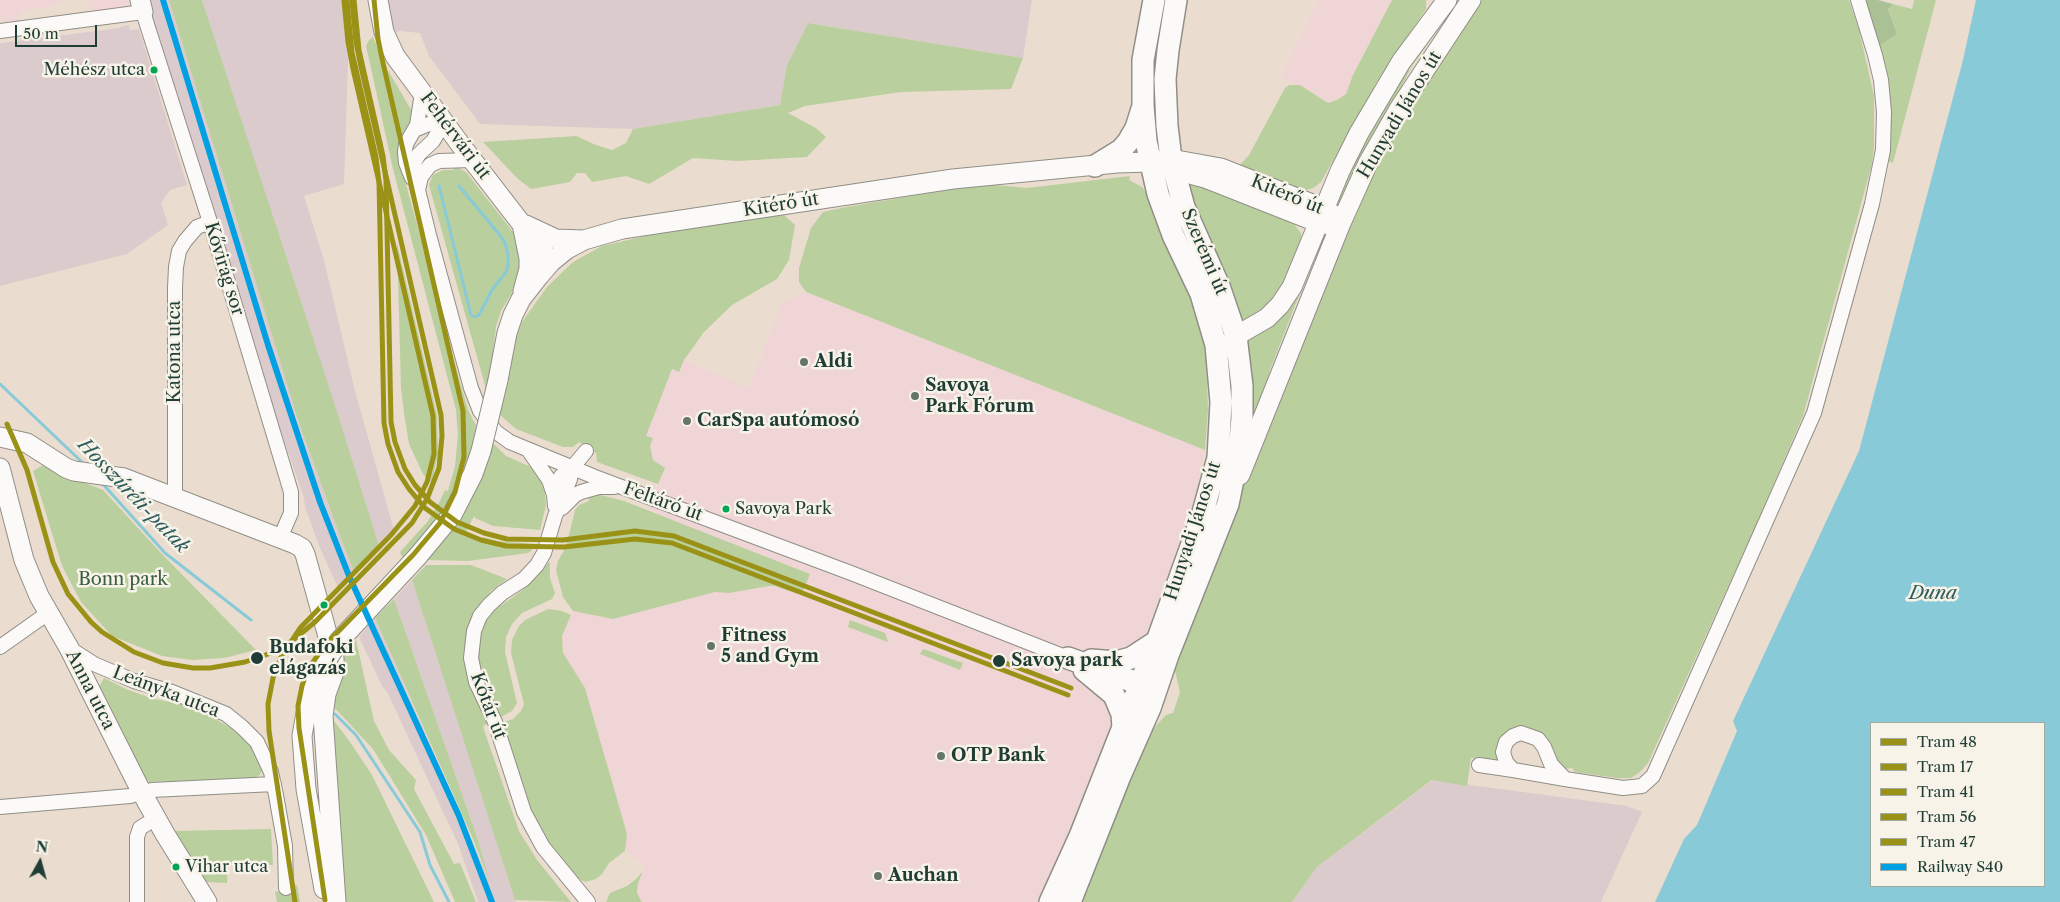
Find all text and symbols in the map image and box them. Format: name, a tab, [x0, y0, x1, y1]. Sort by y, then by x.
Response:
scale bar	[18, 15, 100, 47]
text: 50 m	[23, 24, 59, 43]
street label: Hunyadi János út	[1353, 47, 1447, 183]
place label: Méhész utca	[43, 60, 145, 80]
marker: Méhész utca	[149, 65, 159, 75]
street label: Fehérvári út	[415, 88, 495, 184]
street label: Kitérő út	[1248, 171, 1326, 219]
street label: Kitérő út	[742, 188, 820, 222]
street label: Szerémi út	[1176, 206, 1232, 298]
street label: Kővirág sor	[200, 220, 248, 318]
street label: Katona utca	[164, 301, 186, 403]
place label: Aldi	[814, 351, 853, 373]
marker: Aldi	[798, 356, 810, 368]
place label: Savoya Park Fórum	[925, 375, 1034, 418]
marker: Savoya Park Fórum	[909, 390, 921, 402]
place label: CarSpa autómosó	[697, 410, 859, 432]
marker: CarSpa autómosó	[681, 415, 693, 427]
water label: Hosszúréti-patak	[72, 434, 194, 558]
street label: Hunyadi János út	[1160, 459, 1226, 603]
street label: Feltáró út	[621, 478, 705, 526]
place label: Savoya Park	[735, 499, 832, 519]
marker: Savoya Park	[721, 504, 731, 514]
park label: Bonn park	[78, 569, 168, 591]
water label: Duna	[1909, 583, 1957, 605]
unlabelled marker	[319, 600, 329, 610]
place label: Fitness 5 and Gym	[721, 625, 819, 668]
place label: Budafoki elágazás	[269, 637, 354, 680]
marker: Fitness 5 and Gym	[705, 640, 717, 652]
street label: Anna utca	[61, 647, 119, 733]
marker: Budafoki elágazás	[249, 650, 265, 666]
place label: Savoya park	[1011, 650, 1123, 672]
marker: Savoya park	[991, 653, 1007, 669]
street label: Leányka utca	[109, 662, 223, 722]
street label: Kőtár út	[465, 670, 511, 742]
legend	[1870, 722, 2045, 887]
text: Tram 48	[1917, 732, 1977, 751]
place label: OTP Bank	[951, 745, 1045, 767]
marker: OTP Bank	[935, 750, 947, 762]
text: Tram 17	[1917, 757, 1973, 776]
text: Tram 41	[1917, 782, 1974, 801]
text: Tram 56	[1917, 807, 1976, 826]
text: Tram 47	[1917, 832, 1976, 851]
north arrow	[15, 837, 65, 887]
text: N	[35, 837, 49, 857]
place label: Vihar utca	[185, 857, 268, 877]
text: Railway S40	[1917, 857, 2003, 876]
marker: Vihar utca	[171, 862, 181, 872]
place label: Auchan	[888, 865, 959, 887]
marker: Auchan	[872, 870, 884, 882]

